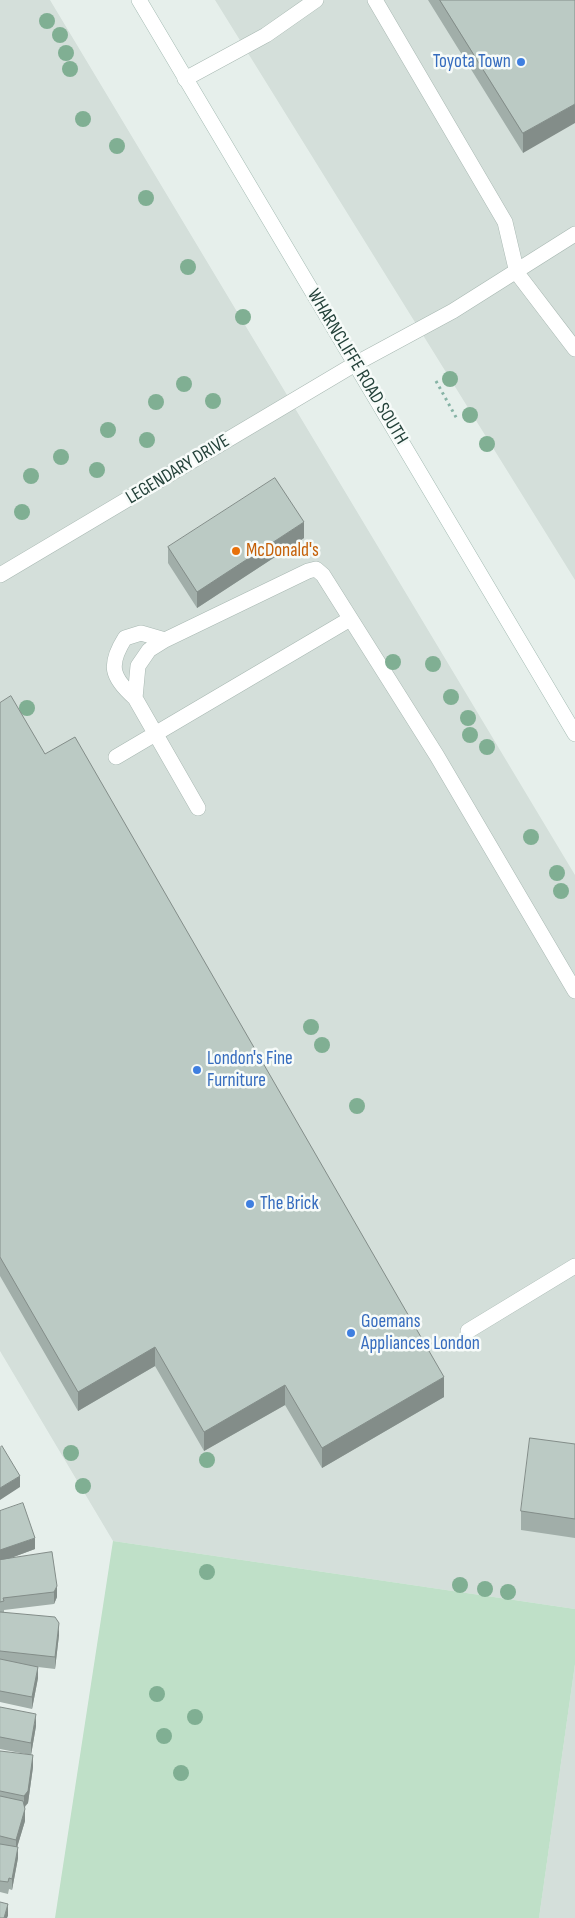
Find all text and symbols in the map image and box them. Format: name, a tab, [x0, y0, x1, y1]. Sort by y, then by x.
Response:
place label: Toyota Town	[433, 51, 511, 73]
marker: Toyota Town	[515, 56, 527, 68]
street label: WHARNCLIFFE ROAD SOUTH	[302, 285, 412, 449]
street label: LEGENDARY DRIVE	[122, 430, 234, 510]
place label: McDonald's	[246, 540, 319, 562]
marker: McDonald's	[230, 545, 242, 557]
place label: London's Fine Furniture	[207, 1048, 293, 1092]
marker: London's Fine Furniture	[191, 1064, 203, 1076]
place label: The Brick	[260, 1193, 319, 1215]
marker: The Brick	[244, 1198, 256, 1210]
place label: Goemans Appliances London	[361, 1311, 480, 1355]
marker: Goemans Appliances London	[345, 1327, 357, 1339]

